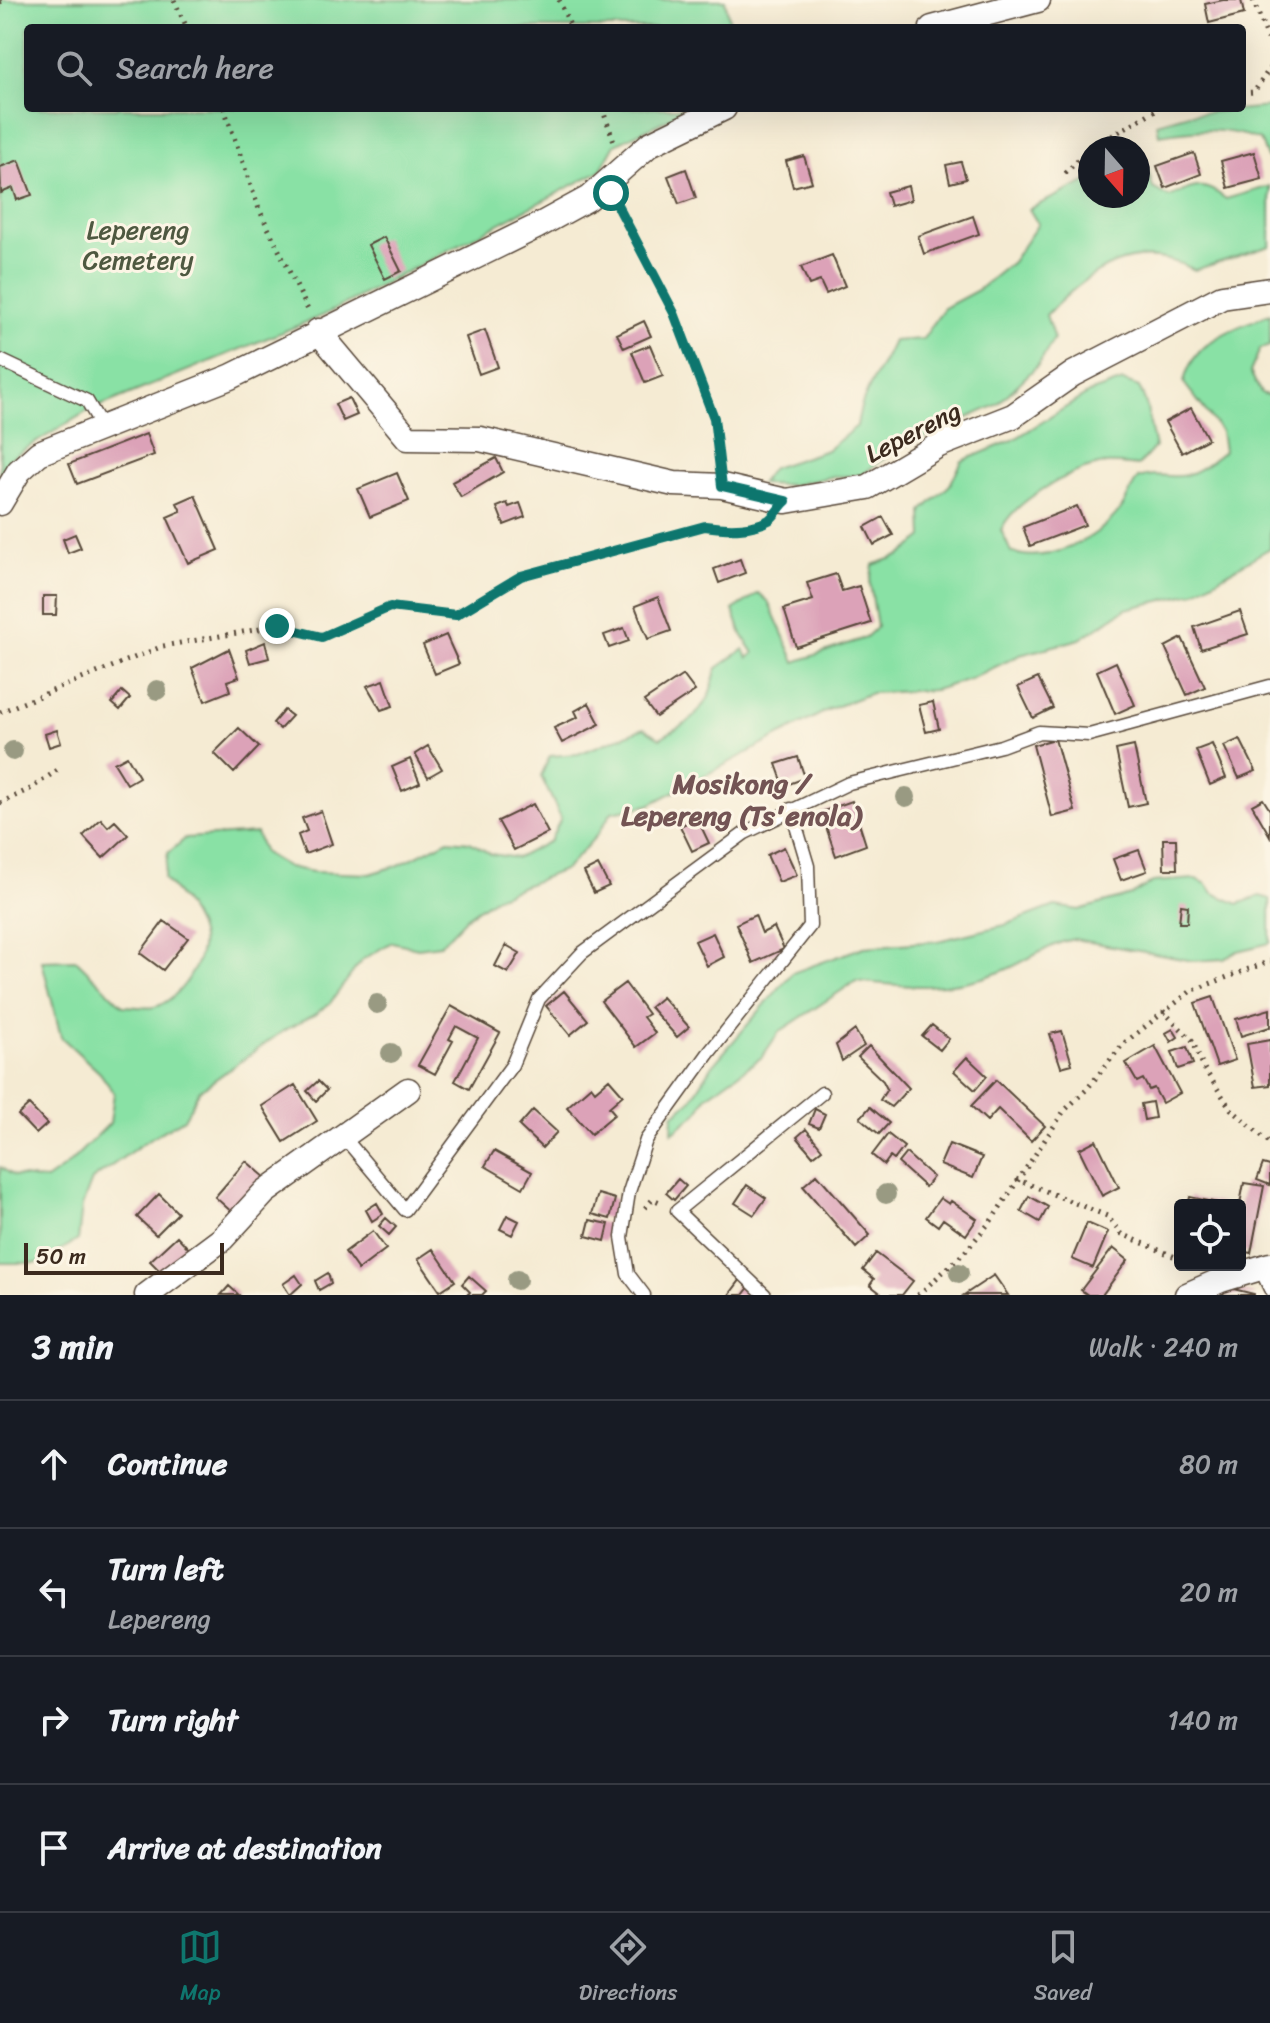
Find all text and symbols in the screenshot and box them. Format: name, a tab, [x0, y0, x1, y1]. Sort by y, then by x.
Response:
search box	[24, 24, 1246, 112]
text: Search here	[116, 41, 274, 95]
icon: search	[52, 46, 96, 90]
north arrow	[1078, 136, 1150, 208]
route start	[593, 175, 629, 211]
park label: Lepereng Cemetery	[83, 207, 194, 283]
street label: Lepereng	[857, 388, 969, 476]
route end	[259, 608, 295, 644]
district label: Mosikong / Lepereng (Ts'enola)	[621, 759, 863, 840]
map controls	[1174, 1199, 1246, 1271]
button: locate	[1174, 1199, 1246, 1271]
text: 50 m	[36, 1237, 86, 1276]
scale bar	[24, 1239, 224, 1275]
text: 3 min	[32, 1317, 113, 1377]
text: Walk · 240 m	[1089, 1324, 1238, 1370]
text: Continue	[108, 1437, 227, 1491]
text: 80 m	[1179, 1441, 1238, 1487]
icon: ahead	[32, 1442, 76, 1486]
text: Turn left	[108, 1542, 224, 1596]
text: 20 m	[1180, 1569, 1238, 1615]
icon: left	[32, 1570, 76, 1614]
text: Lepereng	[108, 1596, 211, 1642]
text: Turn right	[108, 1693, 238, 1747]
text: 140 m	[1167, 1697, 1238, 1743]
icon: right	[32, 1698, 76, 1742]
text: Arrive at destination	[108, 1821, 382, 1875]
icon: arrive	[32, 1826, 76, 1870]
tab: Map	[178, 1925, 222, 2012]
tab: Directions	[579, 1925, 677, 2012]
tab: Saved	[1034, 1925, 1092, 2012]

